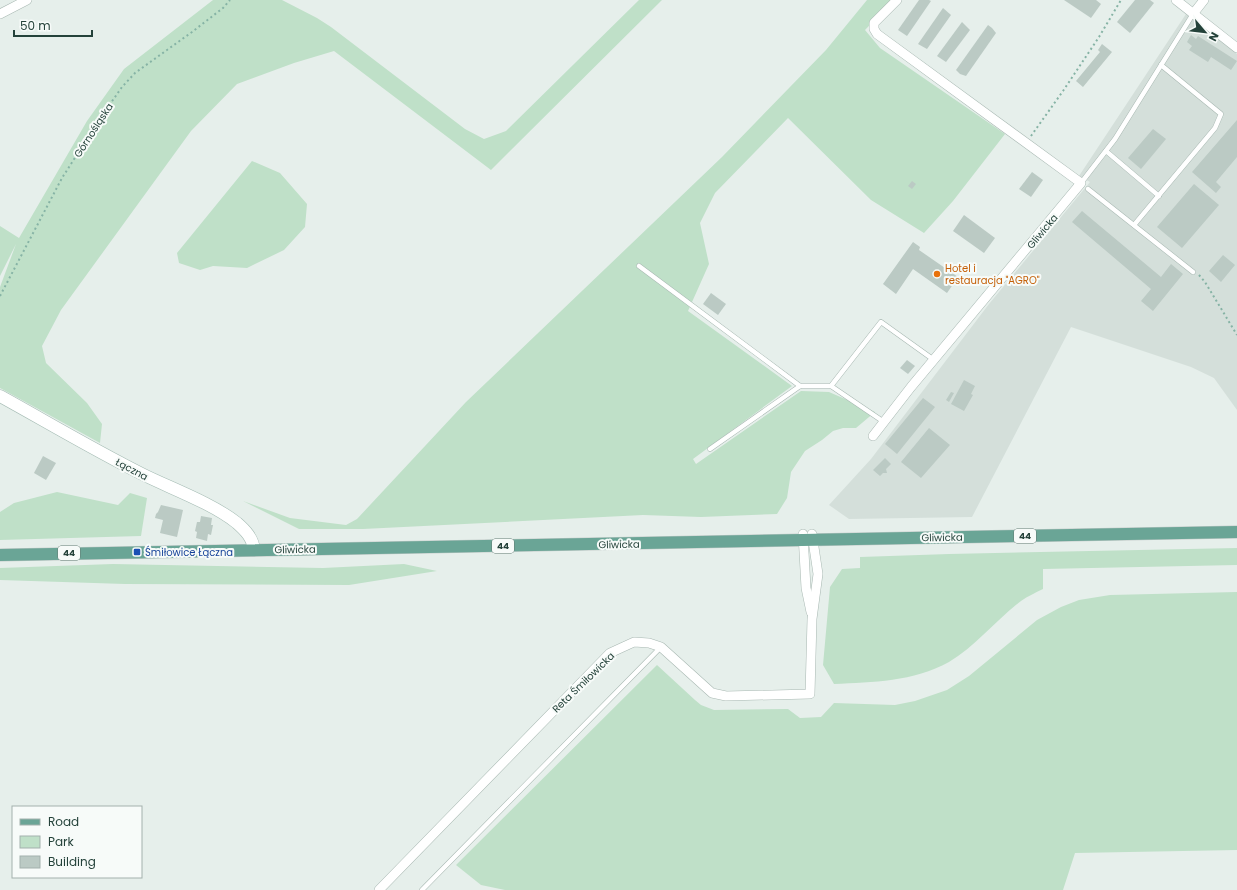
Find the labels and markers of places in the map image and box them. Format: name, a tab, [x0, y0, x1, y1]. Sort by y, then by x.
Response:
place label: Hotel i restauracja "AGRO"	[945, 261, 1040, 288]
marker: Hotel i restauracja "AGRO"	[932, 269, 942, 279]
place label: Śmiłowice Łączna	[145, 545, 233, 560]
marker: Śmiłowice Łączna	[132, 547, 142, 557]

